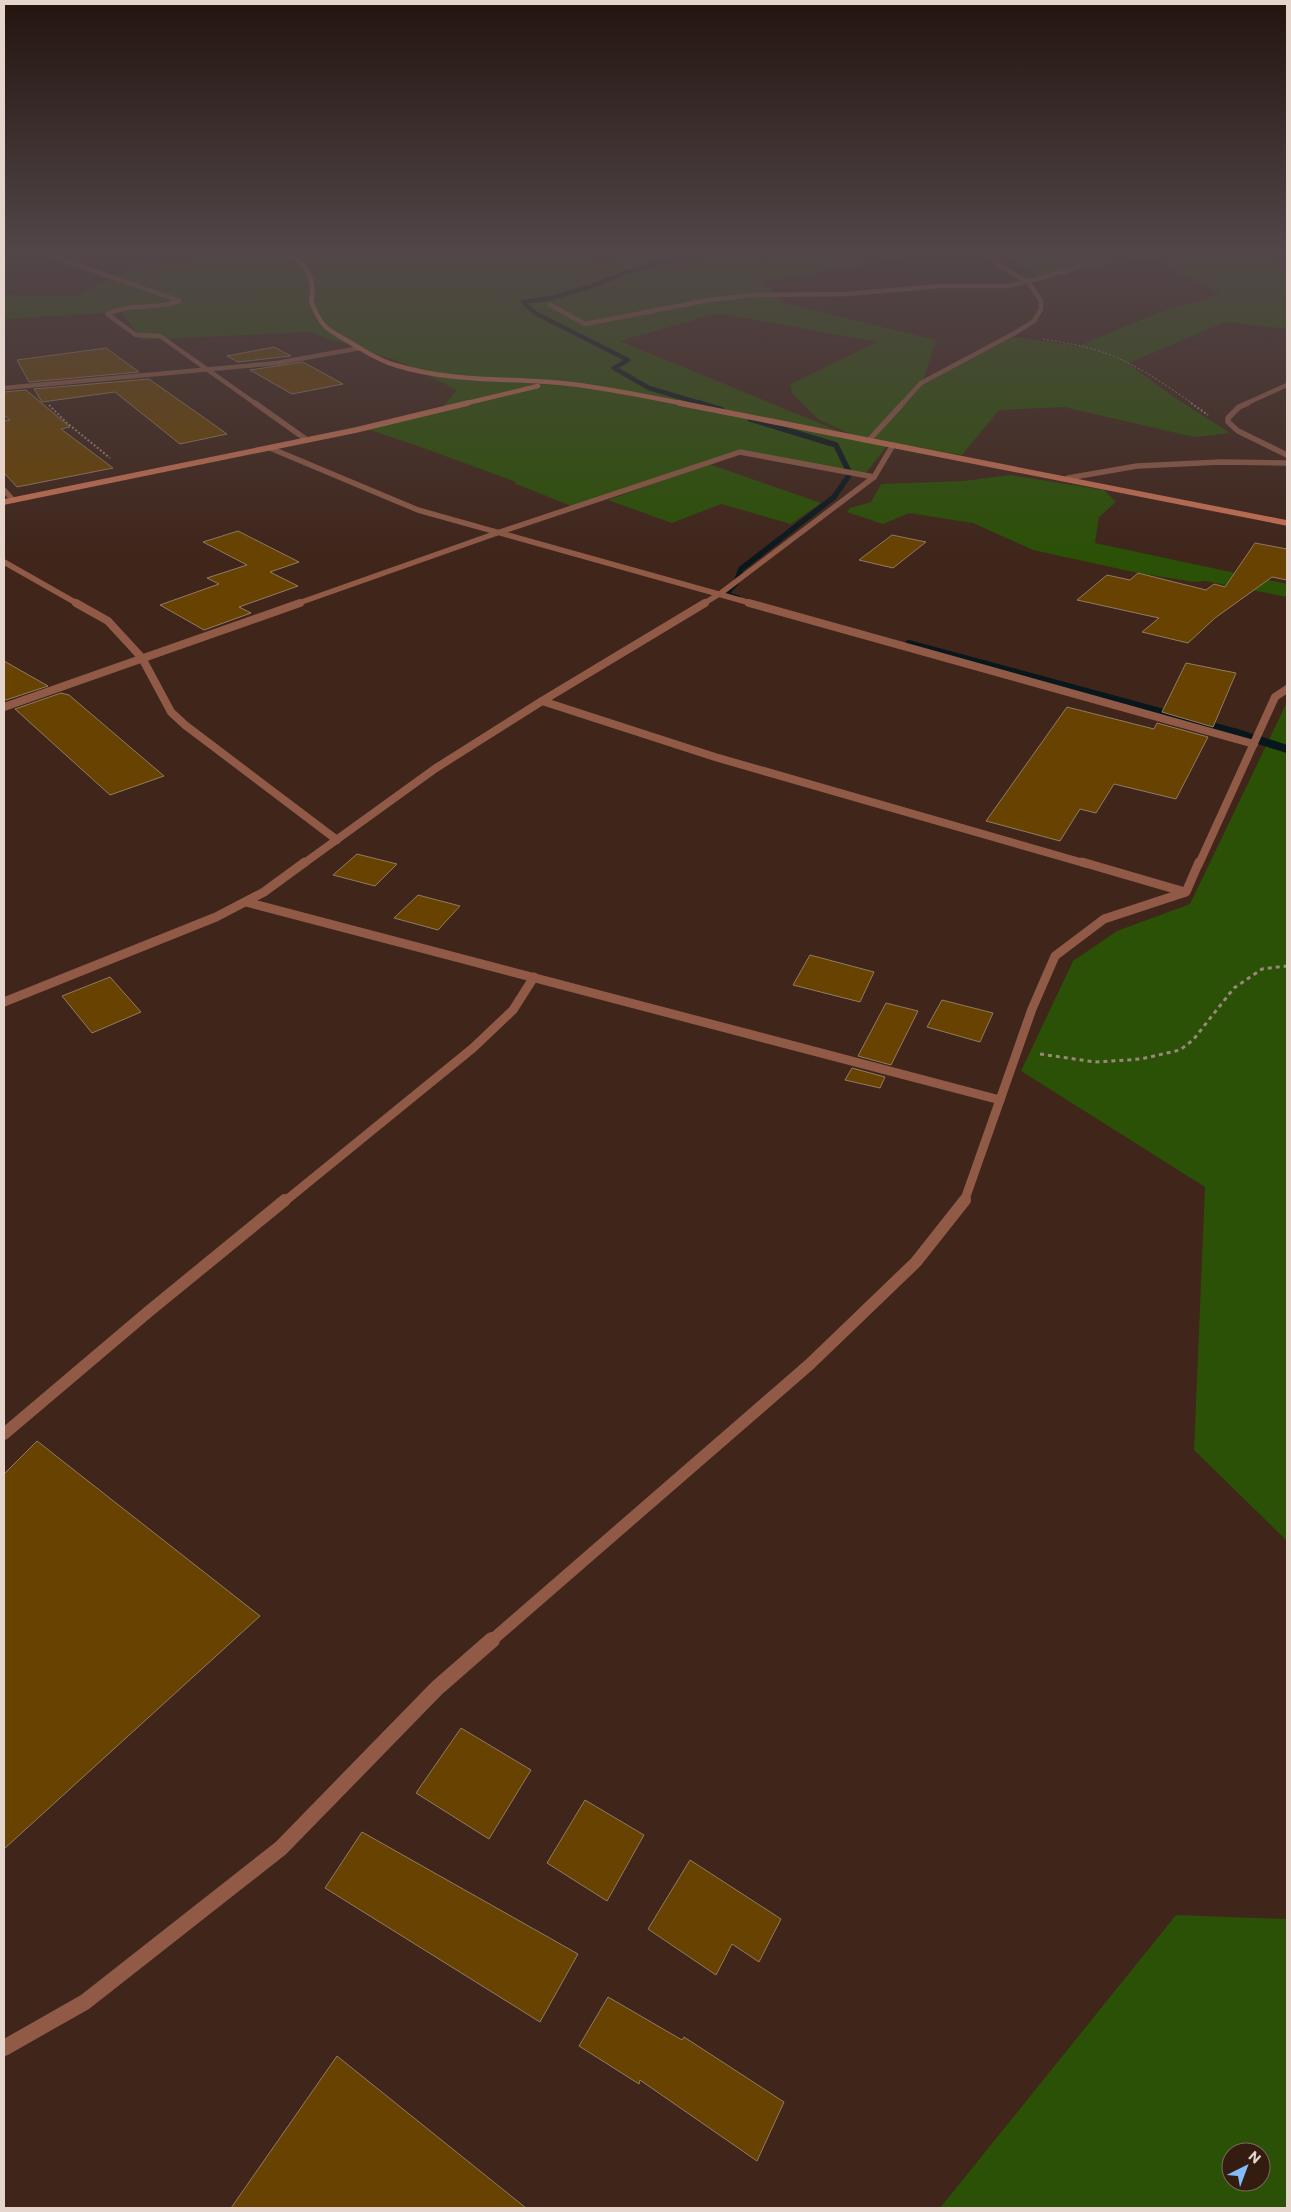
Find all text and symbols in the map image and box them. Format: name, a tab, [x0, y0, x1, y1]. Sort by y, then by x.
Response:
north arrow	[1221, 2142, 1271, 2192]
text: N	[1245, 2147, 1265, 2167]

